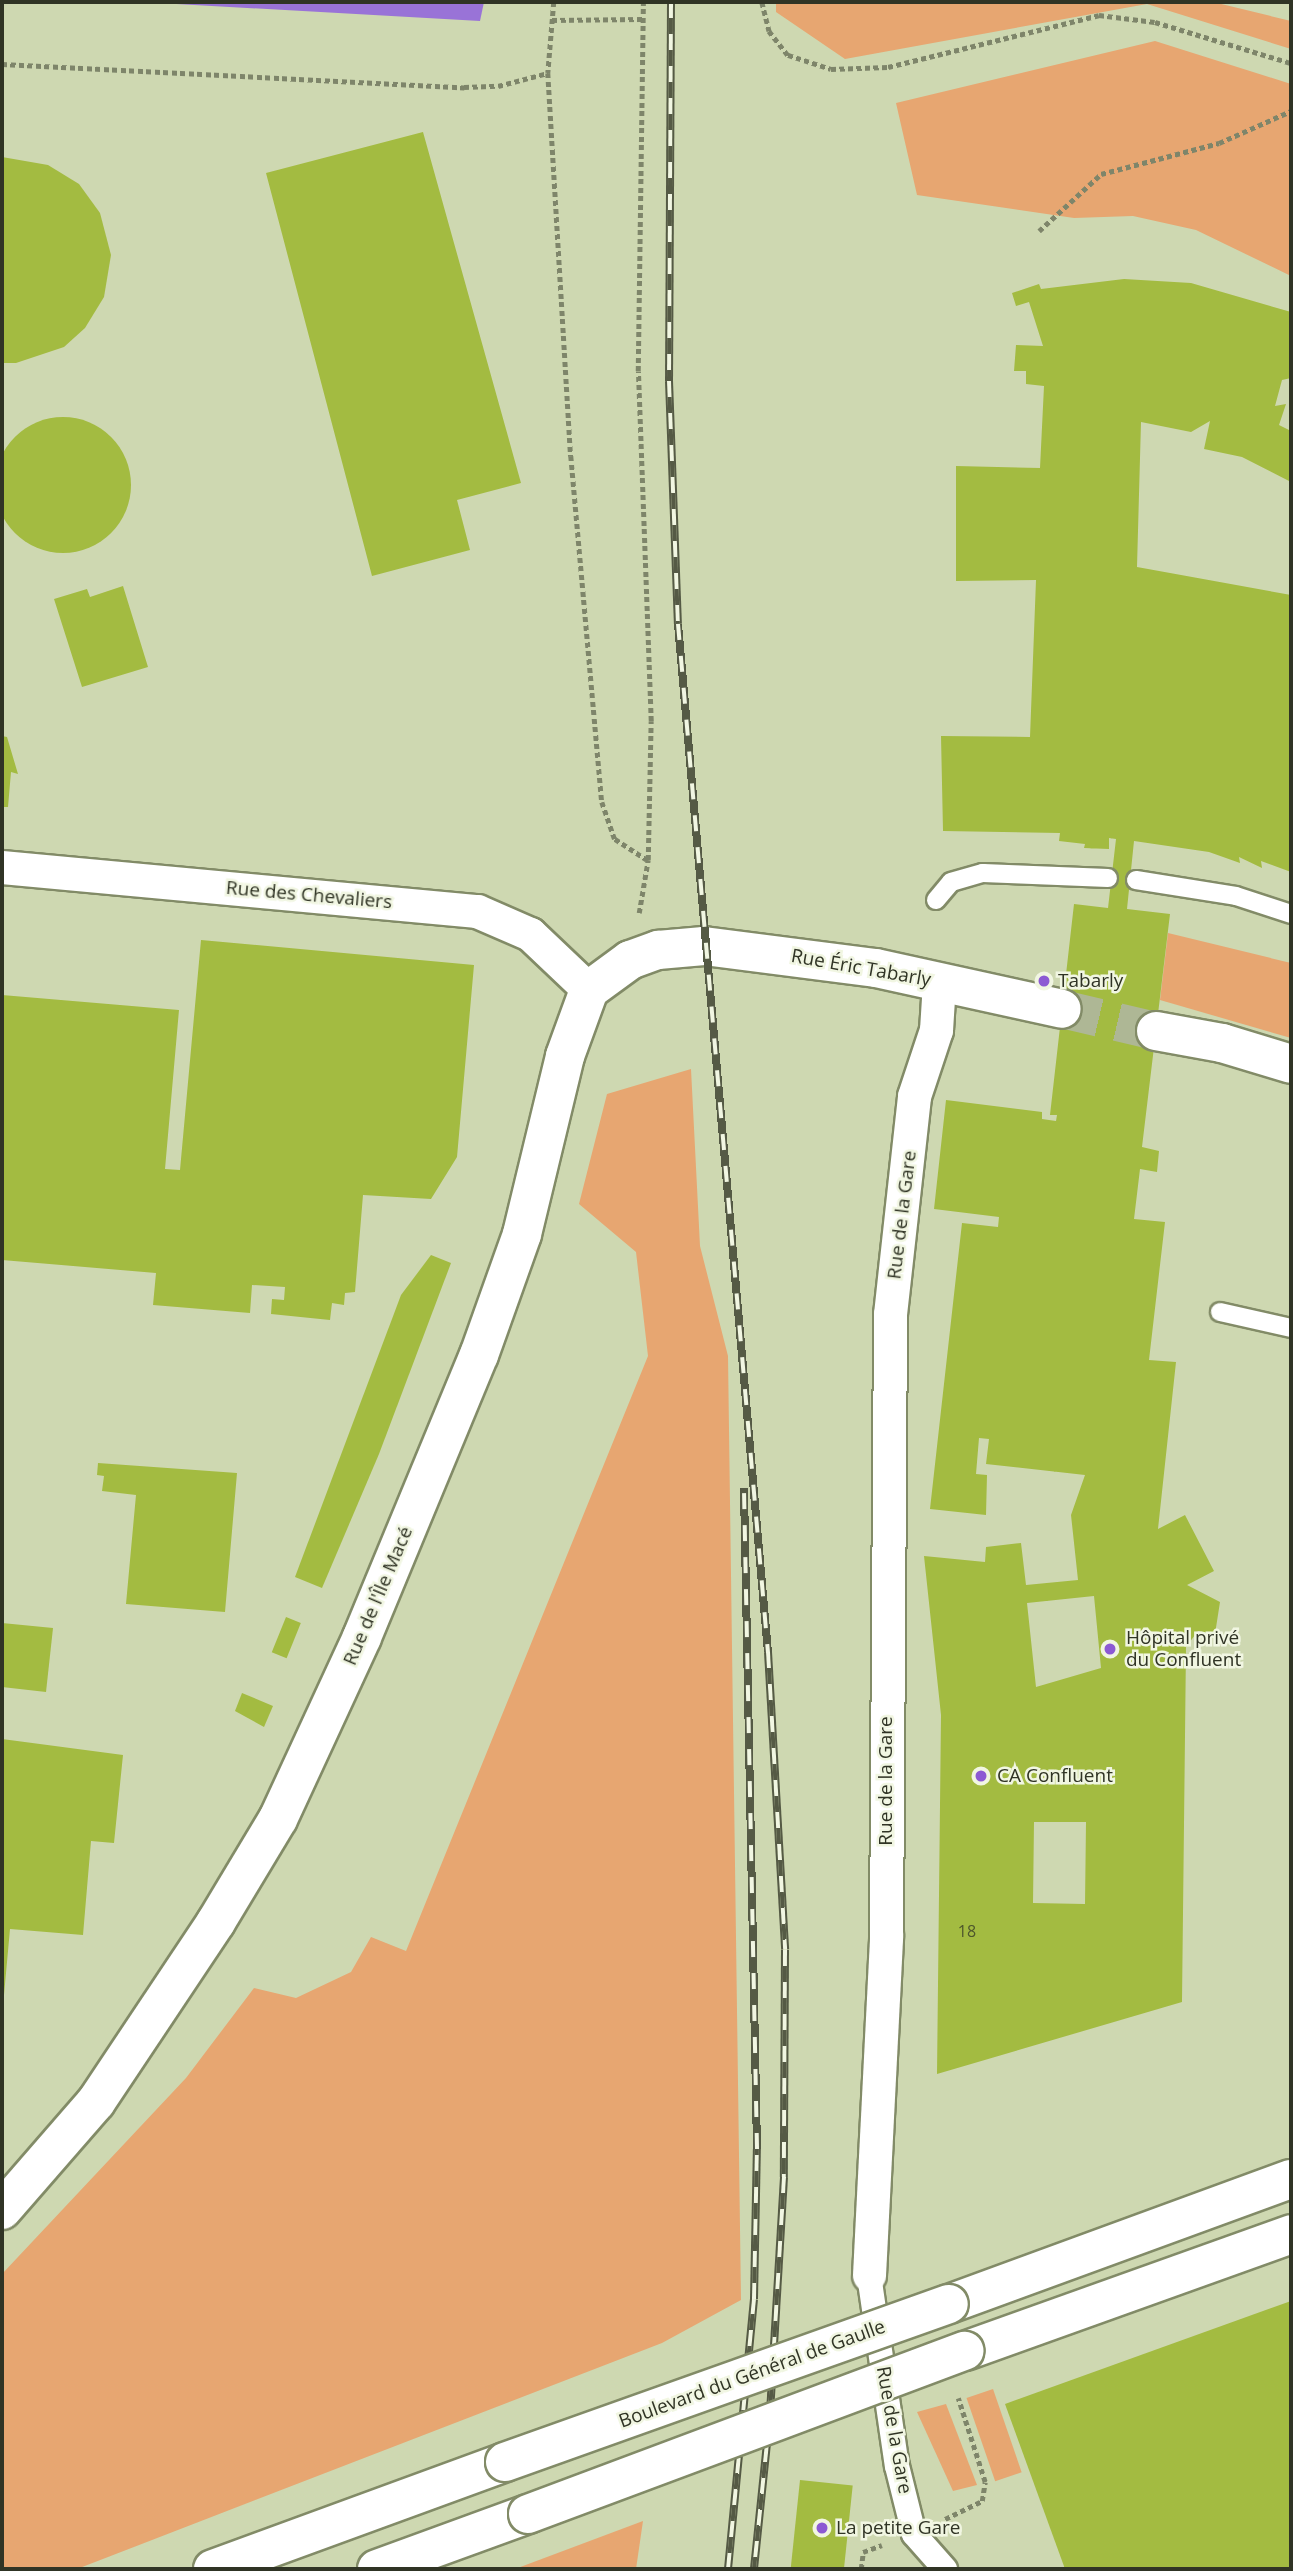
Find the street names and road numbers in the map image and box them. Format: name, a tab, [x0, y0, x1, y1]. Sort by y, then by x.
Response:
street label: Rue des Chevaliers	[225, 876, 393, 914]
street label: Rue Éric Tabarly	[789, 944, 933, 992]
street label: Rue de la Gare	[883, 1149, 921, 1281]
street label: Rue de l'Île Macé	[339, 1523, 417, 1669]
street label: Rue de la Gare	[875, 1716, 897, 1846]
street label: Boulevard du Général de Gaulle	[616, 2315, 888, 2433]
street label: Rue de la Gare	[872, 2364, 916, 2496]

